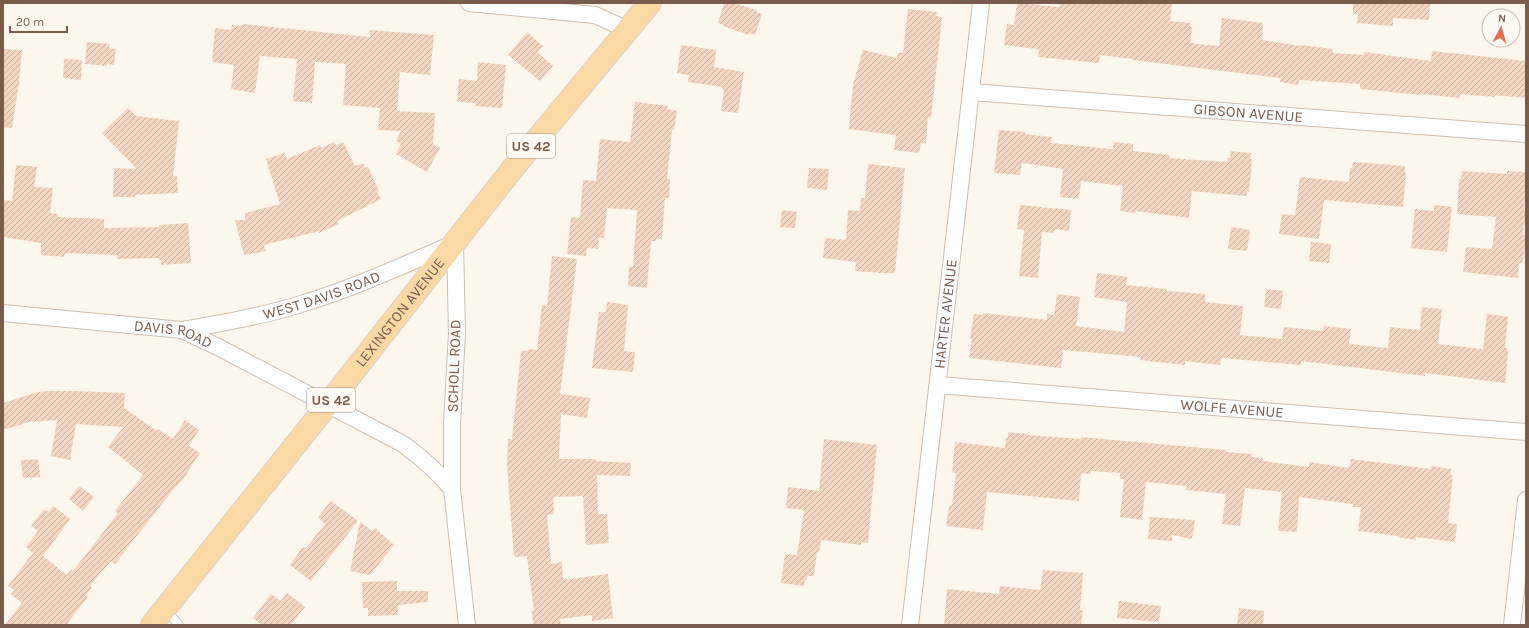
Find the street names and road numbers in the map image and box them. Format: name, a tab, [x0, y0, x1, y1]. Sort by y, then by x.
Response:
street label: GIBSON AVENUE	[1193, 100, 1303, 126]
road number: US 42	[507, 134, 555, 158]
street label: LEXINGTON AVENUE	[352, 254, 448, 371]
street label: HARTER AVENUE	[930, 258, 961, 370]
street label: WEST DAVIS ROAD	[261, 267, 383, 323]
street label: DAVIS ROAD	[133, 316, 215, 352]
street label: SCHOLL ROAD	[443, 319, 465, 413]
road number: US 42	[307, 388, 355, 412]
street label: WOLFE AVENUE	[1180, 395, 1284, 422]

